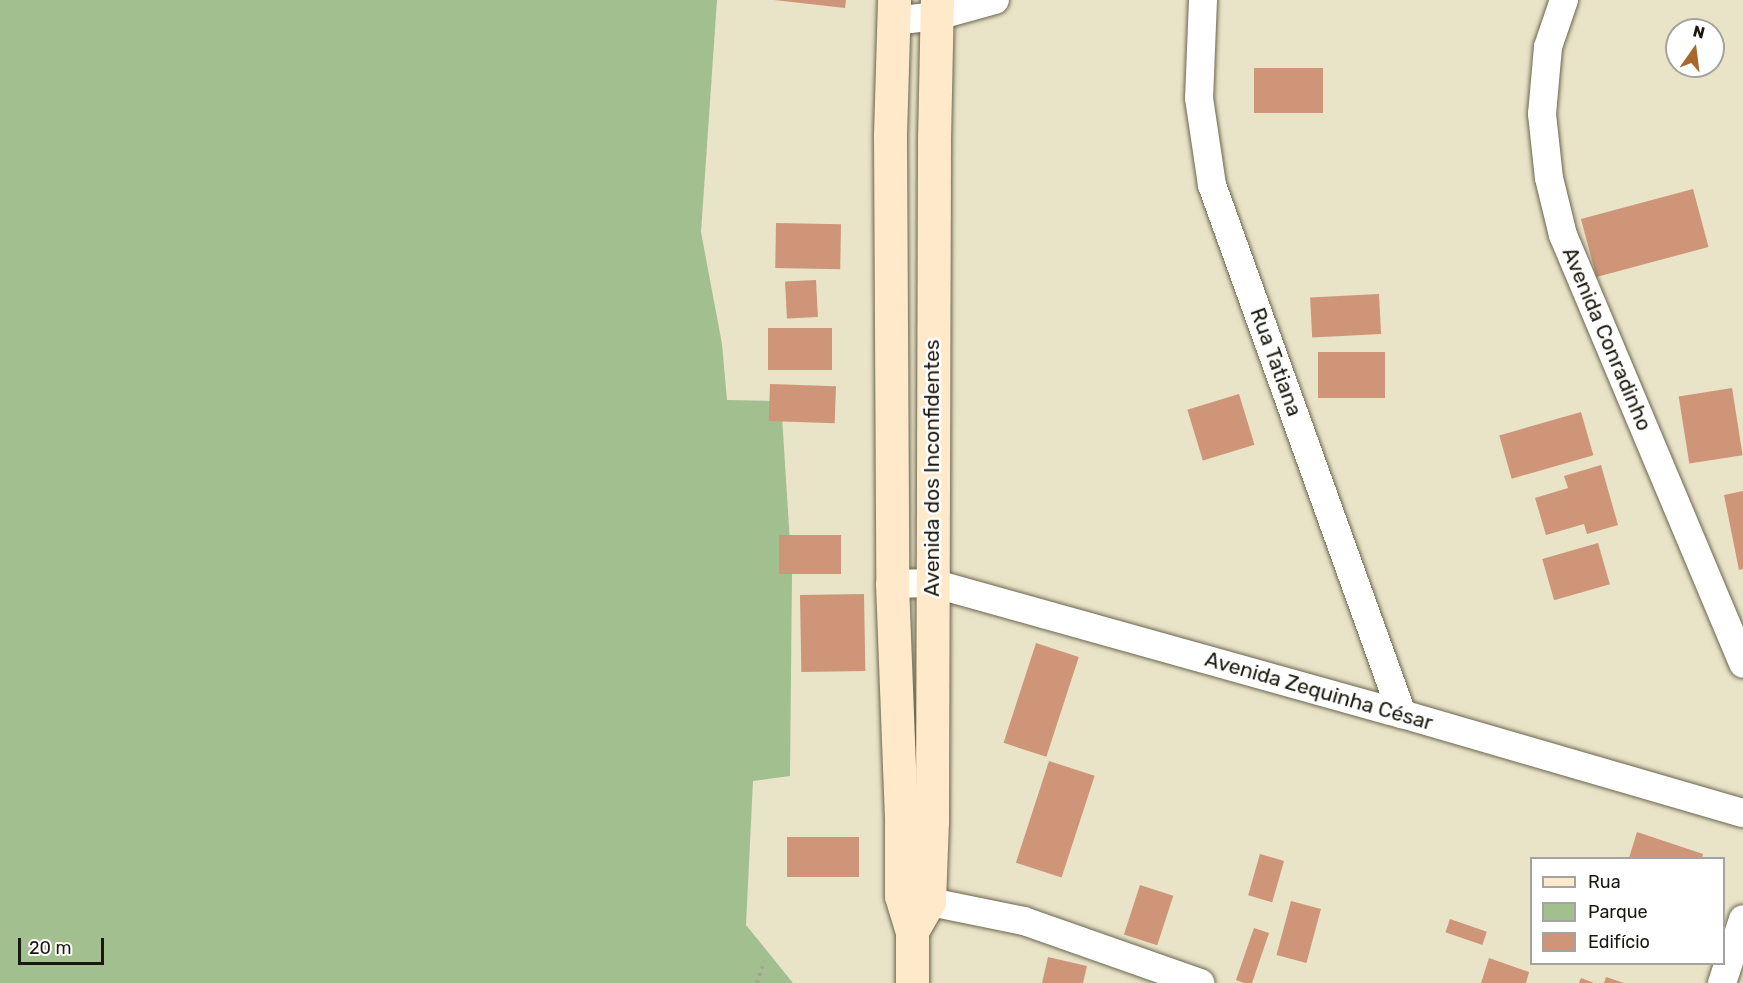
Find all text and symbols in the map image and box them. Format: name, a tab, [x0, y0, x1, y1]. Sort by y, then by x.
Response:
north arrow	[1665, 18, 1725, 78]
text: N	[1691, 21, 1707, 43]
street label: Avenida Conradinho	[1557, 244, 1657, 434]
street label: Rua Tatiana	[1245, 304, 1307, 420]
street label: Avenida dos Inconfidentes	[919, 339, 945, 597]
street label: Avenida Zequinha César	[1202, 646, 1436, 736]
legend	[1530, 857, 1725, 965]
text: Rua	[1588, 871, 1621, 893]
text: Parque	[1588, 901, 1648, 923]
scale bar	[21, 926, 106, 964]
text: Edifício	[1588, 931, 1650, 953]
text: 20 m	[29, 937, 71, 959]

